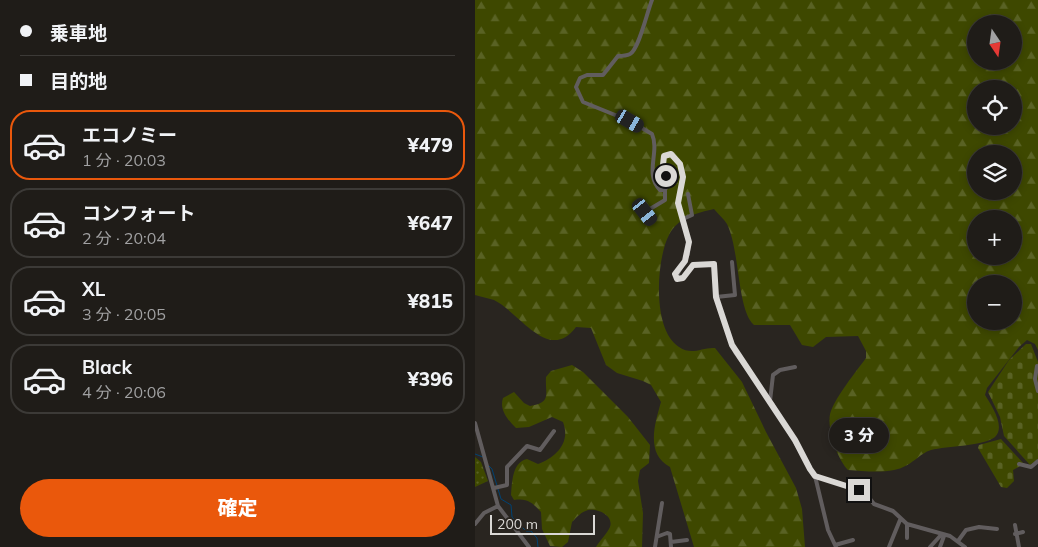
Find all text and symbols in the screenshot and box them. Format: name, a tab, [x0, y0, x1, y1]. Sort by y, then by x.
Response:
north arrow	[967, 15, 1023, 70]
map controls	[967, 15, 1022, 330]
text: 乗車地	[50, 21, 107, 45]
text: 目的地	[50, 69, 107, 93]
button: locate	[967, 80, 1022, 135]
car	[613, 107, 646, 135]
icon: car	[22, 123, 67, 168]
text: エコノミー	[82, 123, 177, 147]
text: ¥479	[407, 133, 453, 157]
button: layers	[967, 145, 1022, 200]
text: 1 分 · 20:03	[82, 150, 166, 170]
route start	[655, 165, 677, 187]
car	[629, 196, 660, 228]
icon: car	[22, 201, 67, 246]
text: コンフォート	[82, 201, 195, 225]
button: +	[967, 210, 1022, 265]
text: ¥647	[407, 211, 453, 235]
text: 2 分 · 20:04	[82, 228, 166, 248]
button: −	[967, 275, 1022, 330]
text: XL	[82, 277, 105, 301]
icon: car	[22, 279, 67, 324]
text: ¥815	[407, 289, 453, 313]
text: 3 分 · 20:05	[82, 304, 166, 324]
text: Black	[82, 355, 132, 379]
icon: car	[22, 357, 67, 402]
text: ¥396	[407, 367, 453, 391]
text: 4 分 · 20:06	[82, 382, 166, 402]
callout: 3 分	[829, 418, 889, 452]
text: 3 分	[844, 425, 874, 445]
button: 確定	[20, 479, 455, 537]
route end	[848, 479, 870, 501]
scale bar	[490, 512, 595, 535]
text: 200 m	[497, 515, 538, 533]

